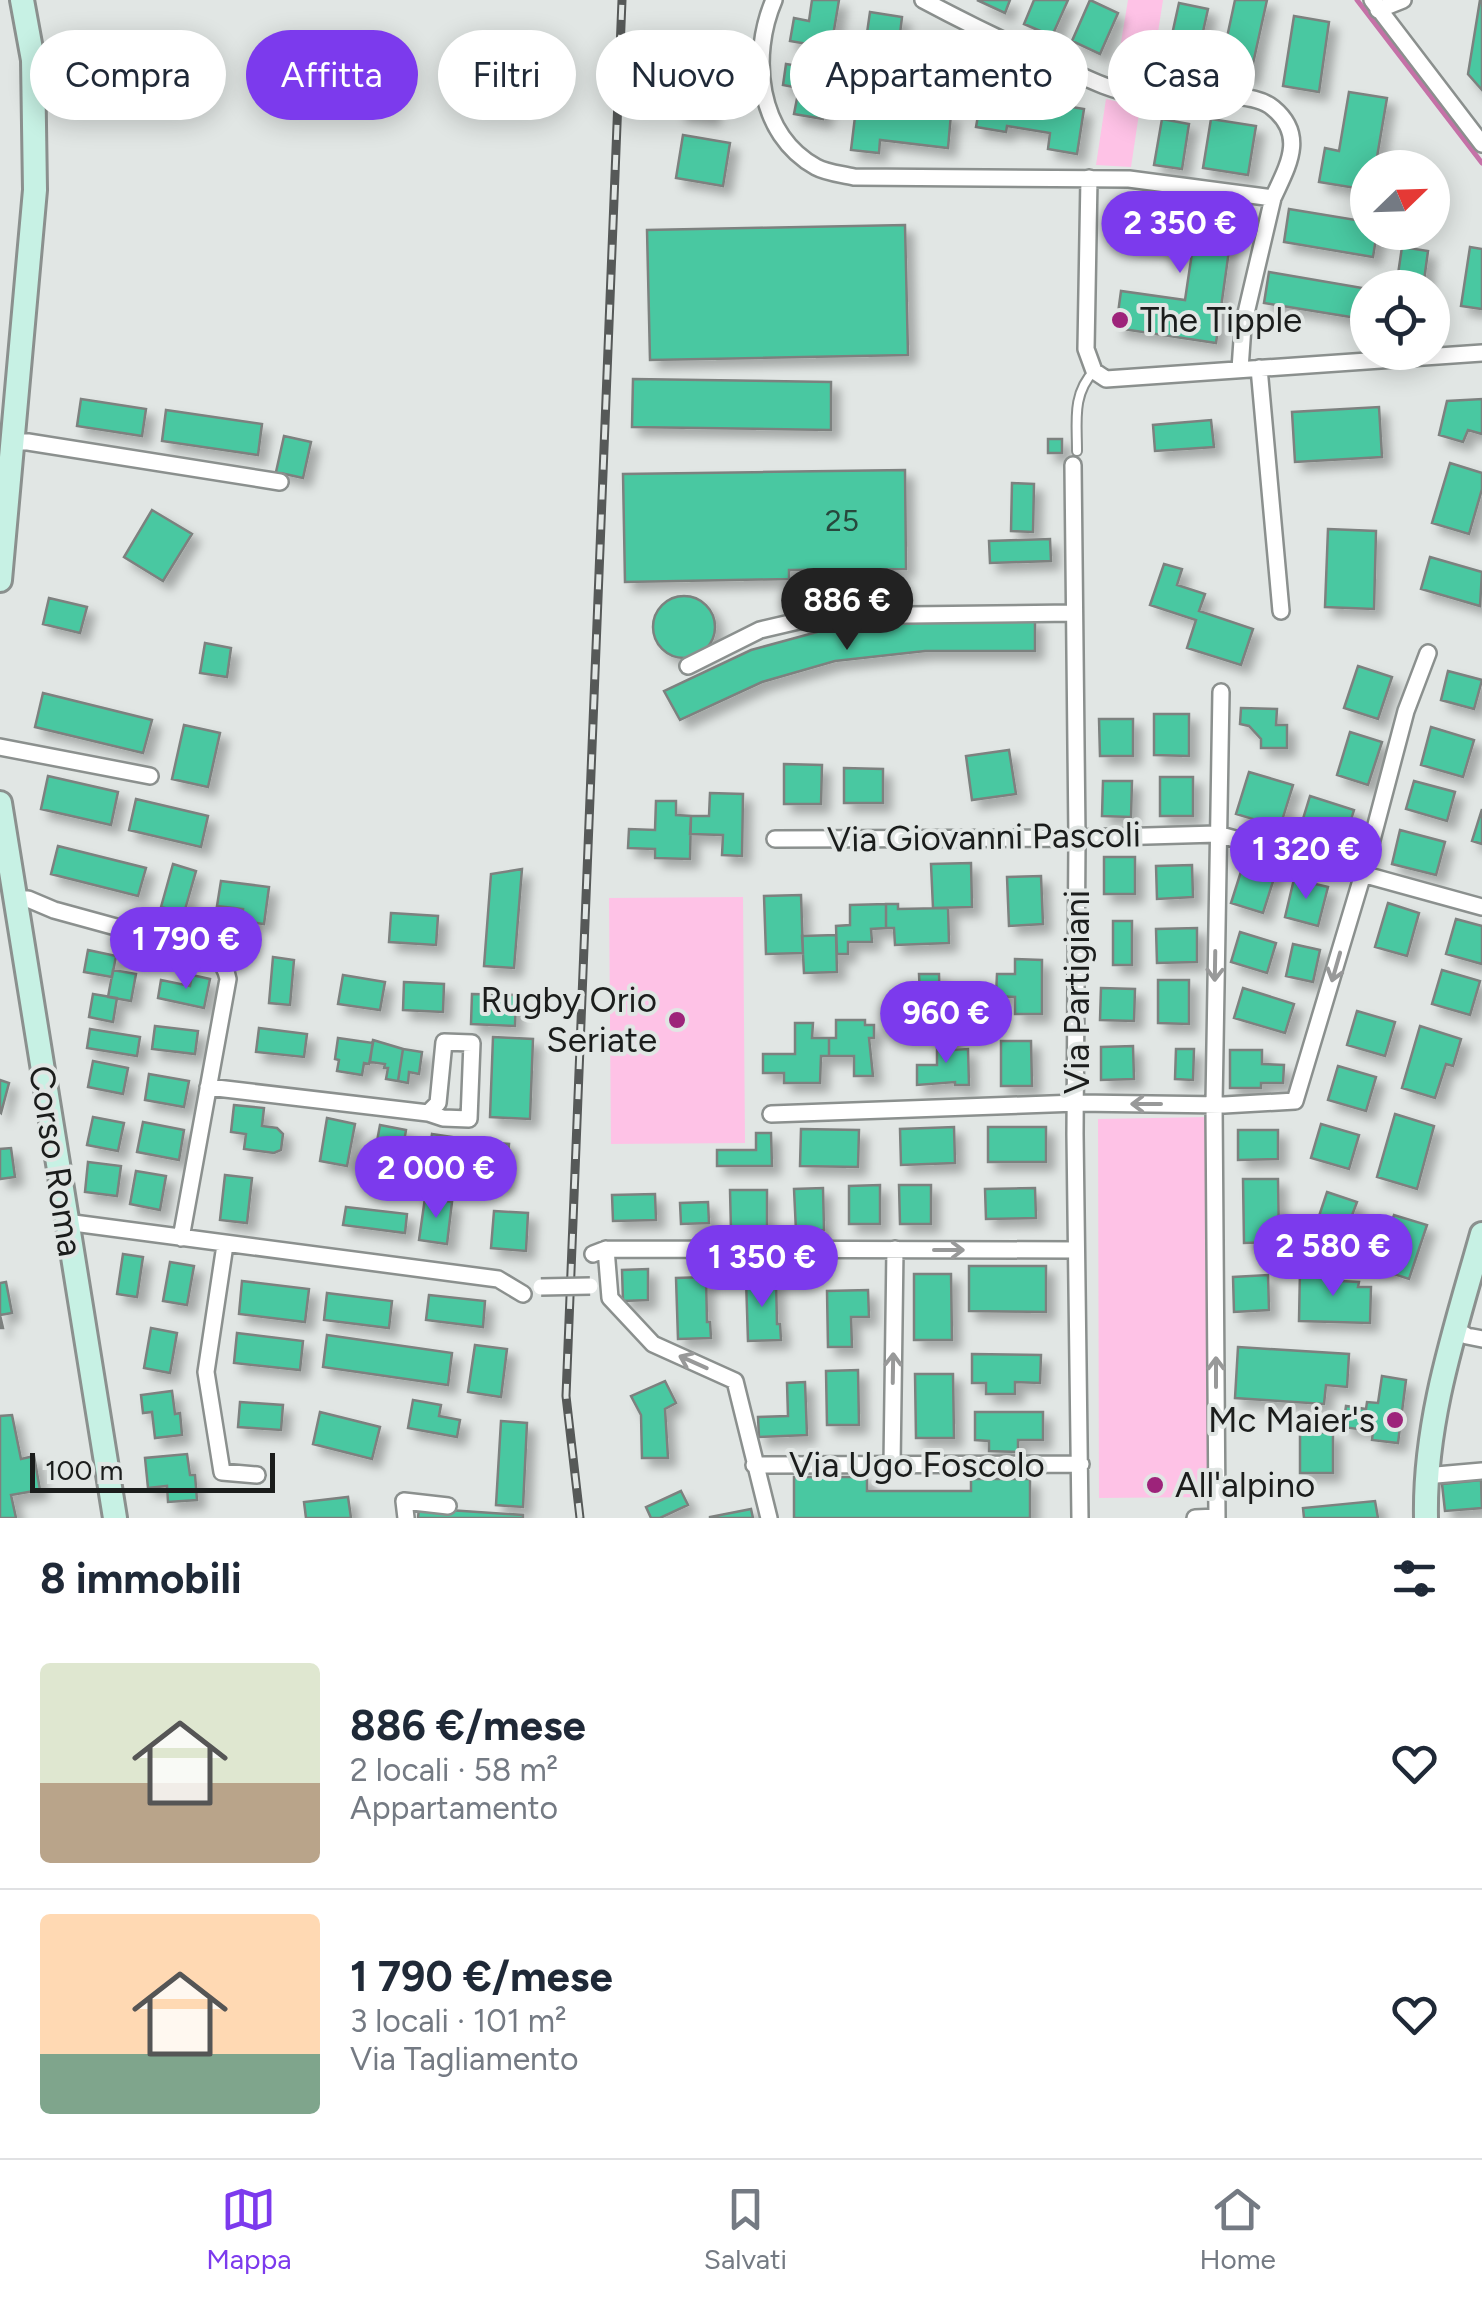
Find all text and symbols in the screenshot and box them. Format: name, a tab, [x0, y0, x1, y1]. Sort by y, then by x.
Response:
chip: Compra	[30, 30, 226, 120]
chip: Affitta	[246, 30, 418, 120]
chip: Filtri	[438, 30, 576, 120]
chip: Nuovo	[596, 30, 770, 120]
chip: Appartamento	[790, 30, 1088, 120]
chip: Casa	[1108, 30, 1255, 120]
north arrow	[1350, 150, 1450, 250]
map controls	[1350, 150, 1450, 370]
pin: 2 350 €	[1088, 191, 1272, 276]
text: 2 350 €	[1123, 204, 1237, 242]
button: locate	[1350, 270, 1450, 370]
place label: The Tipple	[1140, 299, 1302, 341]
marker: The Tipple	[1109, 309, 1131, 331]
house number: 25	[825, 502, 859, 539]
pin: 886 €	[777, 568, 917, 653]
text: 886 €	[803, 581, 891, 619]
street label: Via Giovanni Pascoli	[827, 813, 1141, 861]
pin: 1 320 €	[1214, 817, 1398, 902]
text: 1 320 €	[1252, 830, 1360, 868]
street label: Via Partigiani	[1056, 890, 1098, 1094]
pin: 1 790 €	[94, 907, 278, 992]
text: 1 790 €	[132, 920, 240, 958]
one-way arrow	[1206, 950, 1225, 982]
one-way arrow	[1325, 951, 1344, 983]
place label: Rugby Orio Seriate	[481, 979, 657, 1061]
pin: 960 €	[876, 981, 1016, 1066]
text: 960 €	[902, 994, 990, 1032]
marker: Rugby Orio Seriate	[666, 1009, 688, 1031]
street label: Corso Roma	[20, 1063, 92, 1259]
one-way arrow	[1130, 1094, 1162, 1113]
pin: 2 000 €	[344, 1136, 528, 1221]
text: 2 000 €	[377, 1149, 495, 1187]
pin: 2 580 €	[1241, 1214, 1425, 1299]
pin: 1 350 €	[670, 1225, 854, 1310]
text: 2 580 €	[1276, 1227, 1390, 1265]
text: 1 350 €	[708, 1238, 816, 1276]
one-way arrow	[932, 1240, 964, 1259]
one-way arrow	[678, 1352, 709, 1370]
one-way arrow	[884, 1353, 902, 1386]
one-way arrow	[1206, 1357, 1226, 1390]
place label: Mc Maier's	[1208, 1399, 1375, 1441]
marker: Mc Maier's	[1384, 1409, 1406, 1431]
street label: Via Ugo Foscolo	[789, 1444, 1045, 1486]
scale bar	[30, 1448, 275, 1492]
text: 100 m	[45, 1453, 123, 1487]
place label: All'alpino	[1175, 1464, 1315, 1506]
marker: All'alpino	[1144, 1474, 1166, 1496]
icon: filters	[1387, 1551, 1442, 1606]
text: 8 immobili	[40, 1553, 242, 1604]
text: 886 €/mese	[350, 1700, 586, 1751]
icon: home	[120, 1703, 240, 1823]
icon: heart	[1387, 1736, 1442, 1791]
text: 2 locali · 58 m²	[350, 1751, 558, 1789]
text: Appartamento	[350, 1789, 558, 1827]
text: 1 790 €/mese	[350, 1951, 613, 2002]
icon: home	[120, 1954, 240, 2074]
icon: heart	[1387, 1987, 1442, 2042]
text: 3 locali · 101 m²	[350, 2002, 567, 2040]
text: Via Tagliamento	[350, 2040, 579, 2078]
tab: Mappa	[206, 2182, 292, 2276]
tab: Salvati	[704, 2182, 787, 2276]
tab: Home	[1199, 2182, 1276, 2276]

